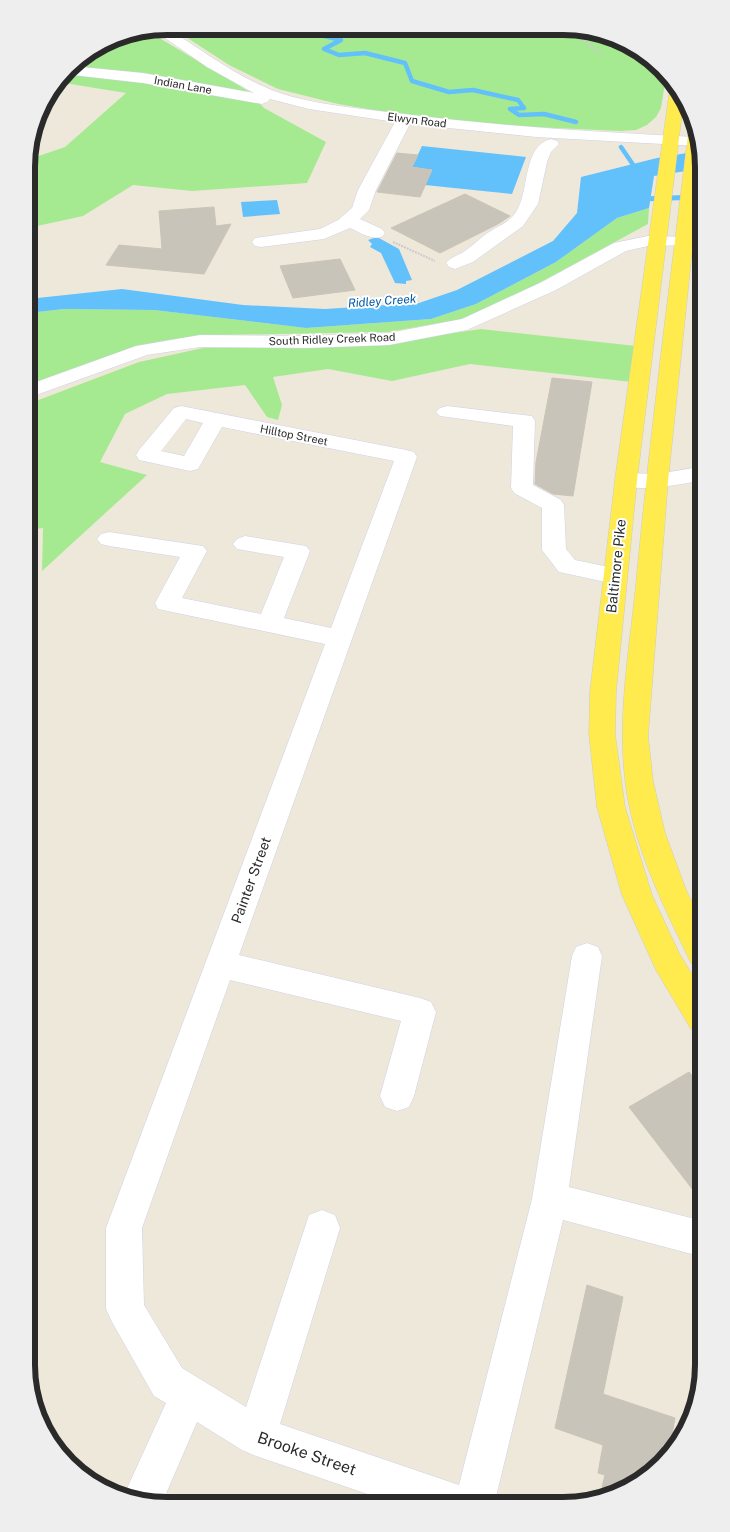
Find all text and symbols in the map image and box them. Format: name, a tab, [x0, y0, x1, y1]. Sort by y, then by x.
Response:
street label: Indian Lane	[153, 74, 213, 96]
street label: Elwyn Road	[387, 110, 447, 130]
water label: Ridley Creek	[347, 292, 417, 310]
street label: South Ridley Creek Road	[268, 331, 396, 347]
street label: Hilltop Street	[259, 423, 329, 447]
street label: Baltimore Pike	[603, 518, 629, 614]
street label: Painter Street	[228, 835, 274, 925]
street label: Brooke Street	[255, 1428, 359, 1479]

